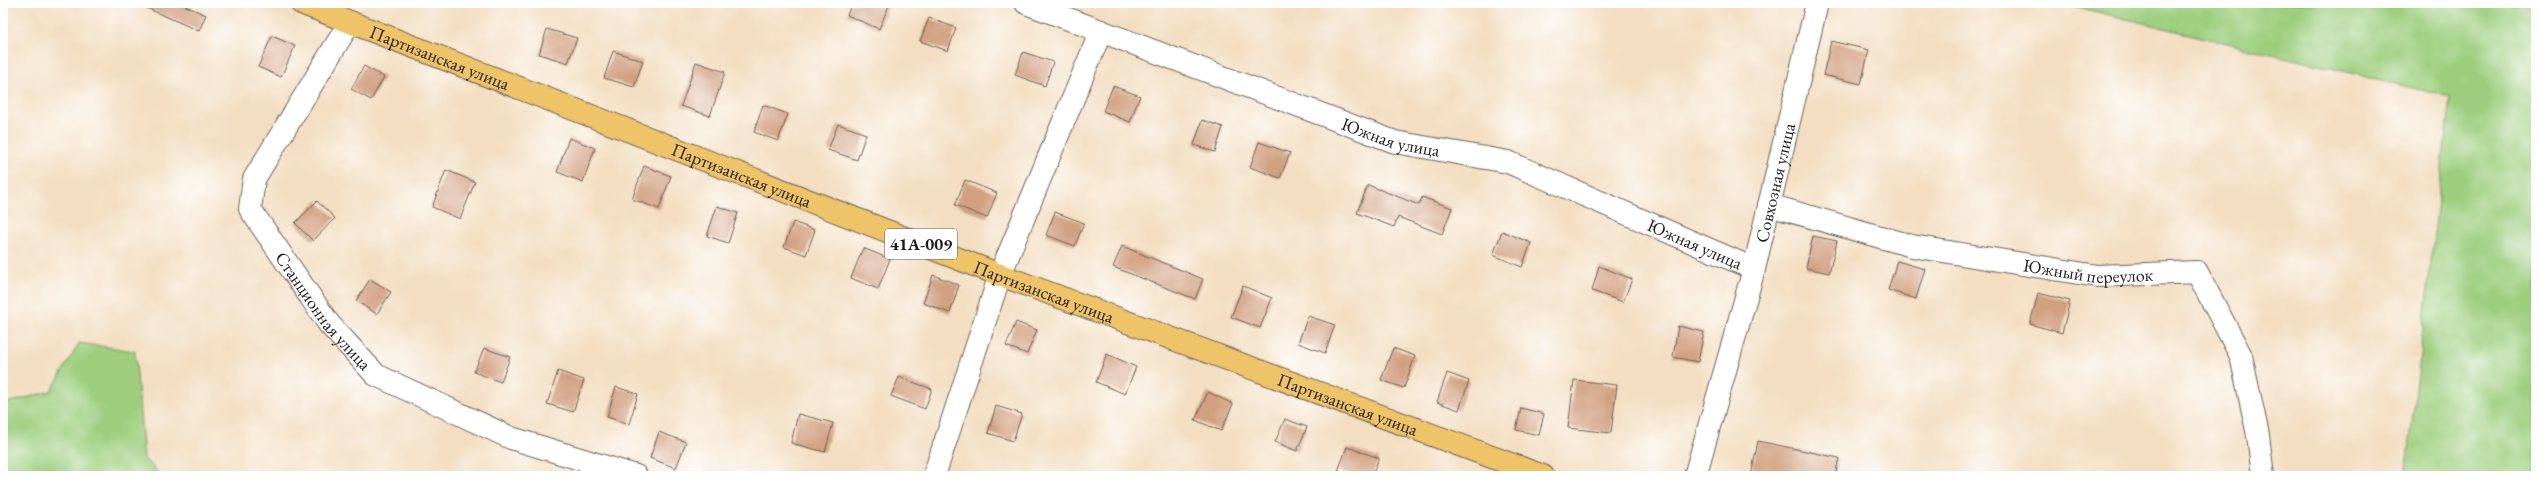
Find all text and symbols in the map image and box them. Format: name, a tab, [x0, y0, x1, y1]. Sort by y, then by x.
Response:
street label: Партизанская улица	[367, 19, 514, 95]
street label: Южная улица	[1339, 111, 1443, 161]
street label: Совхозная улица	[1749, 120, 1800, 245]
street label: Партизанская улица	[669, 137, 816, 212]
street label: Южная улица	[1644, 213, 1747, 274]
road number: 41А-009	[885, 229, 957, 259]
street label: Станционная улица	[271, 247, 377, 375]
street label: Южный переулок	[2022, 253, 2154, 288]
street label: Партизанская улица	[971, 254, 1118, 328]
street label: Партизанская улица	[1274, 367, 1422, 441]

